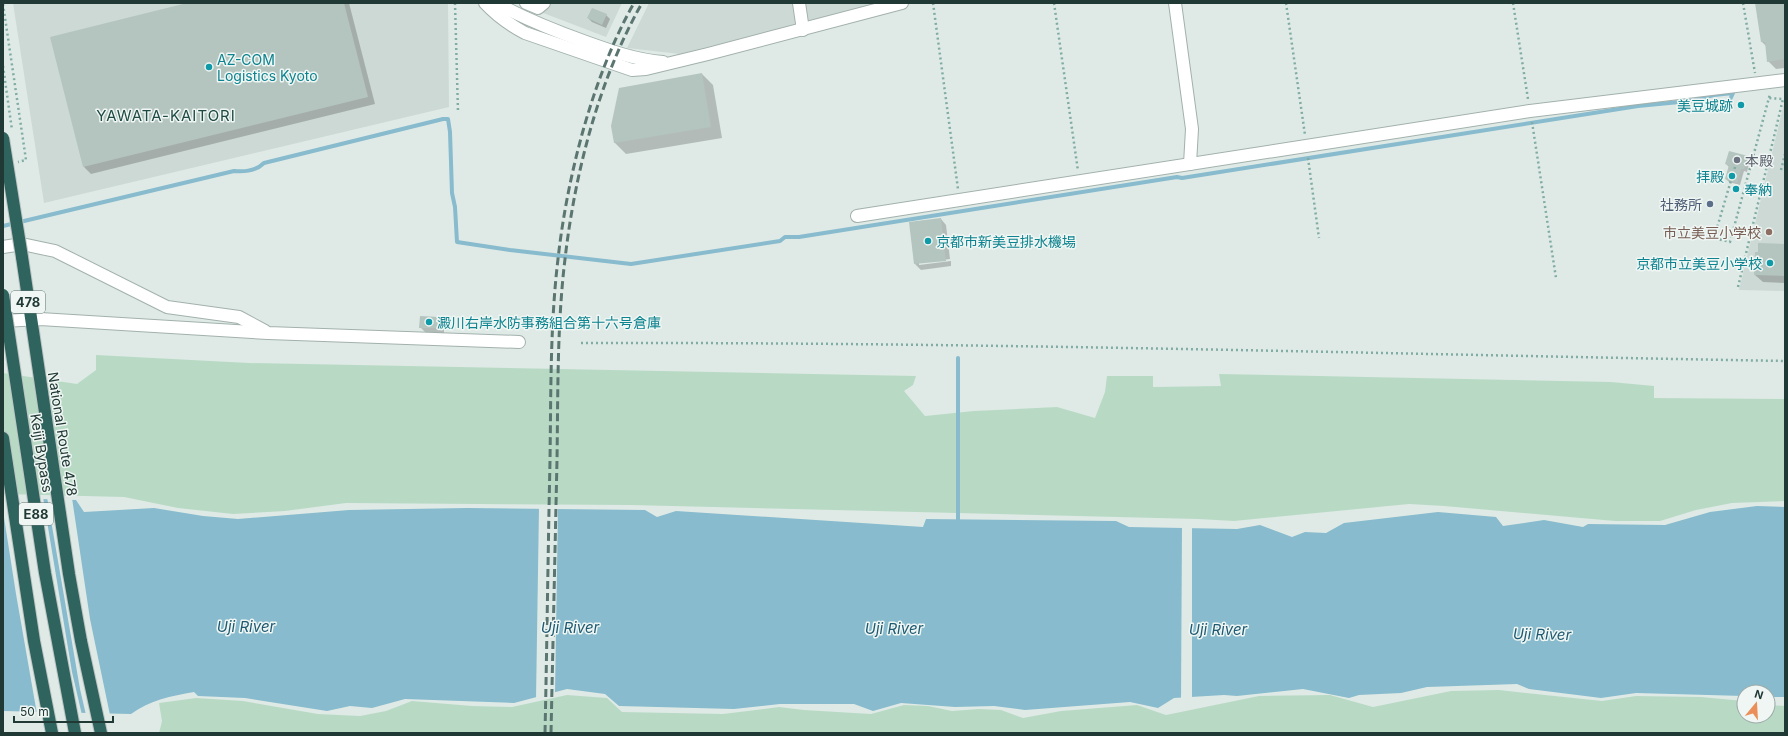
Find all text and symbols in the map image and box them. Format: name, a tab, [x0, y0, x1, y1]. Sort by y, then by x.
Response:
place label: AZ-COM Logistics Kyoto	[217, 51, 318, 84]
marker: AZ-COM Logistics Kyoto	[204, 62, 214, 72]
place label: 美豆城跡	[1677, 97, 1733, 114]
marker: 美豆城跡	[1736, 100, 1746, 110]
district label: YAWATA-KAITORI	[96, 106, 236, 125]
place label: 本殿	[1745, 152, 1773, 169]
marker: 本殿	[1732, 155, 1742, 165]
place label: 拝殿	[1696, 168, 1724, 185]
marker: 拝殿	[1727, 171, 1737, 181]
place label: 奉納	[1744, 181, 1772, 198]
marker: 奉納	[1731, 184, 1741, 194]
place label: 社務所	[1660, 196, 1702, 213]
marker: 社務所	[1705, 199, 1715, 209]
place label: 市立美豆小学校	[1663, 224, 1761, 241]
marker: 市立美豆小学校	[1764, 227, 1774, 237]
place label: 京都市新美豆排水機場	[936, 233, 1076, 250]
marker: 京都市新美豆排水機場	[923, 236, 933, 246]
place label: 京都市立美豆小学校	[1636, 255, 1762, 272]
marker: 京都市立美豆小学校	[1765, 258, 1775, 268]
road number: 478	[11, 291, 45, 313]
place label: 澱川右岸水防事務組合第十六号倉庫	[437, 314, 661, 331]
marker: 澱川右岸水防事務組合第十六号倉庫	[424, 317, 434, 327]
street label: National Route 478	[45, 371, 81, 497]
street label: Keiji Bypass	[27, 412, 57, 494]
road number: E88	[19, 503, 53, 525]
water label: Uji River	[217, 617, 276, 636]
water label: Uji River	[541, 618, 600, 637]
water label: Uji River	[865, 619, 924, 638]
water label: Uji River	[1189, 620, 1248, 639]
water label: Uji River	[1513, 624, 1572, 644]
north arrow	[1736, 684, 1776, 724]
text: N	[1753, 687, 1765, 702]
scale bar	[14, 698, 113, 724]
text: 50 m	[20, 704, 49, 719]

